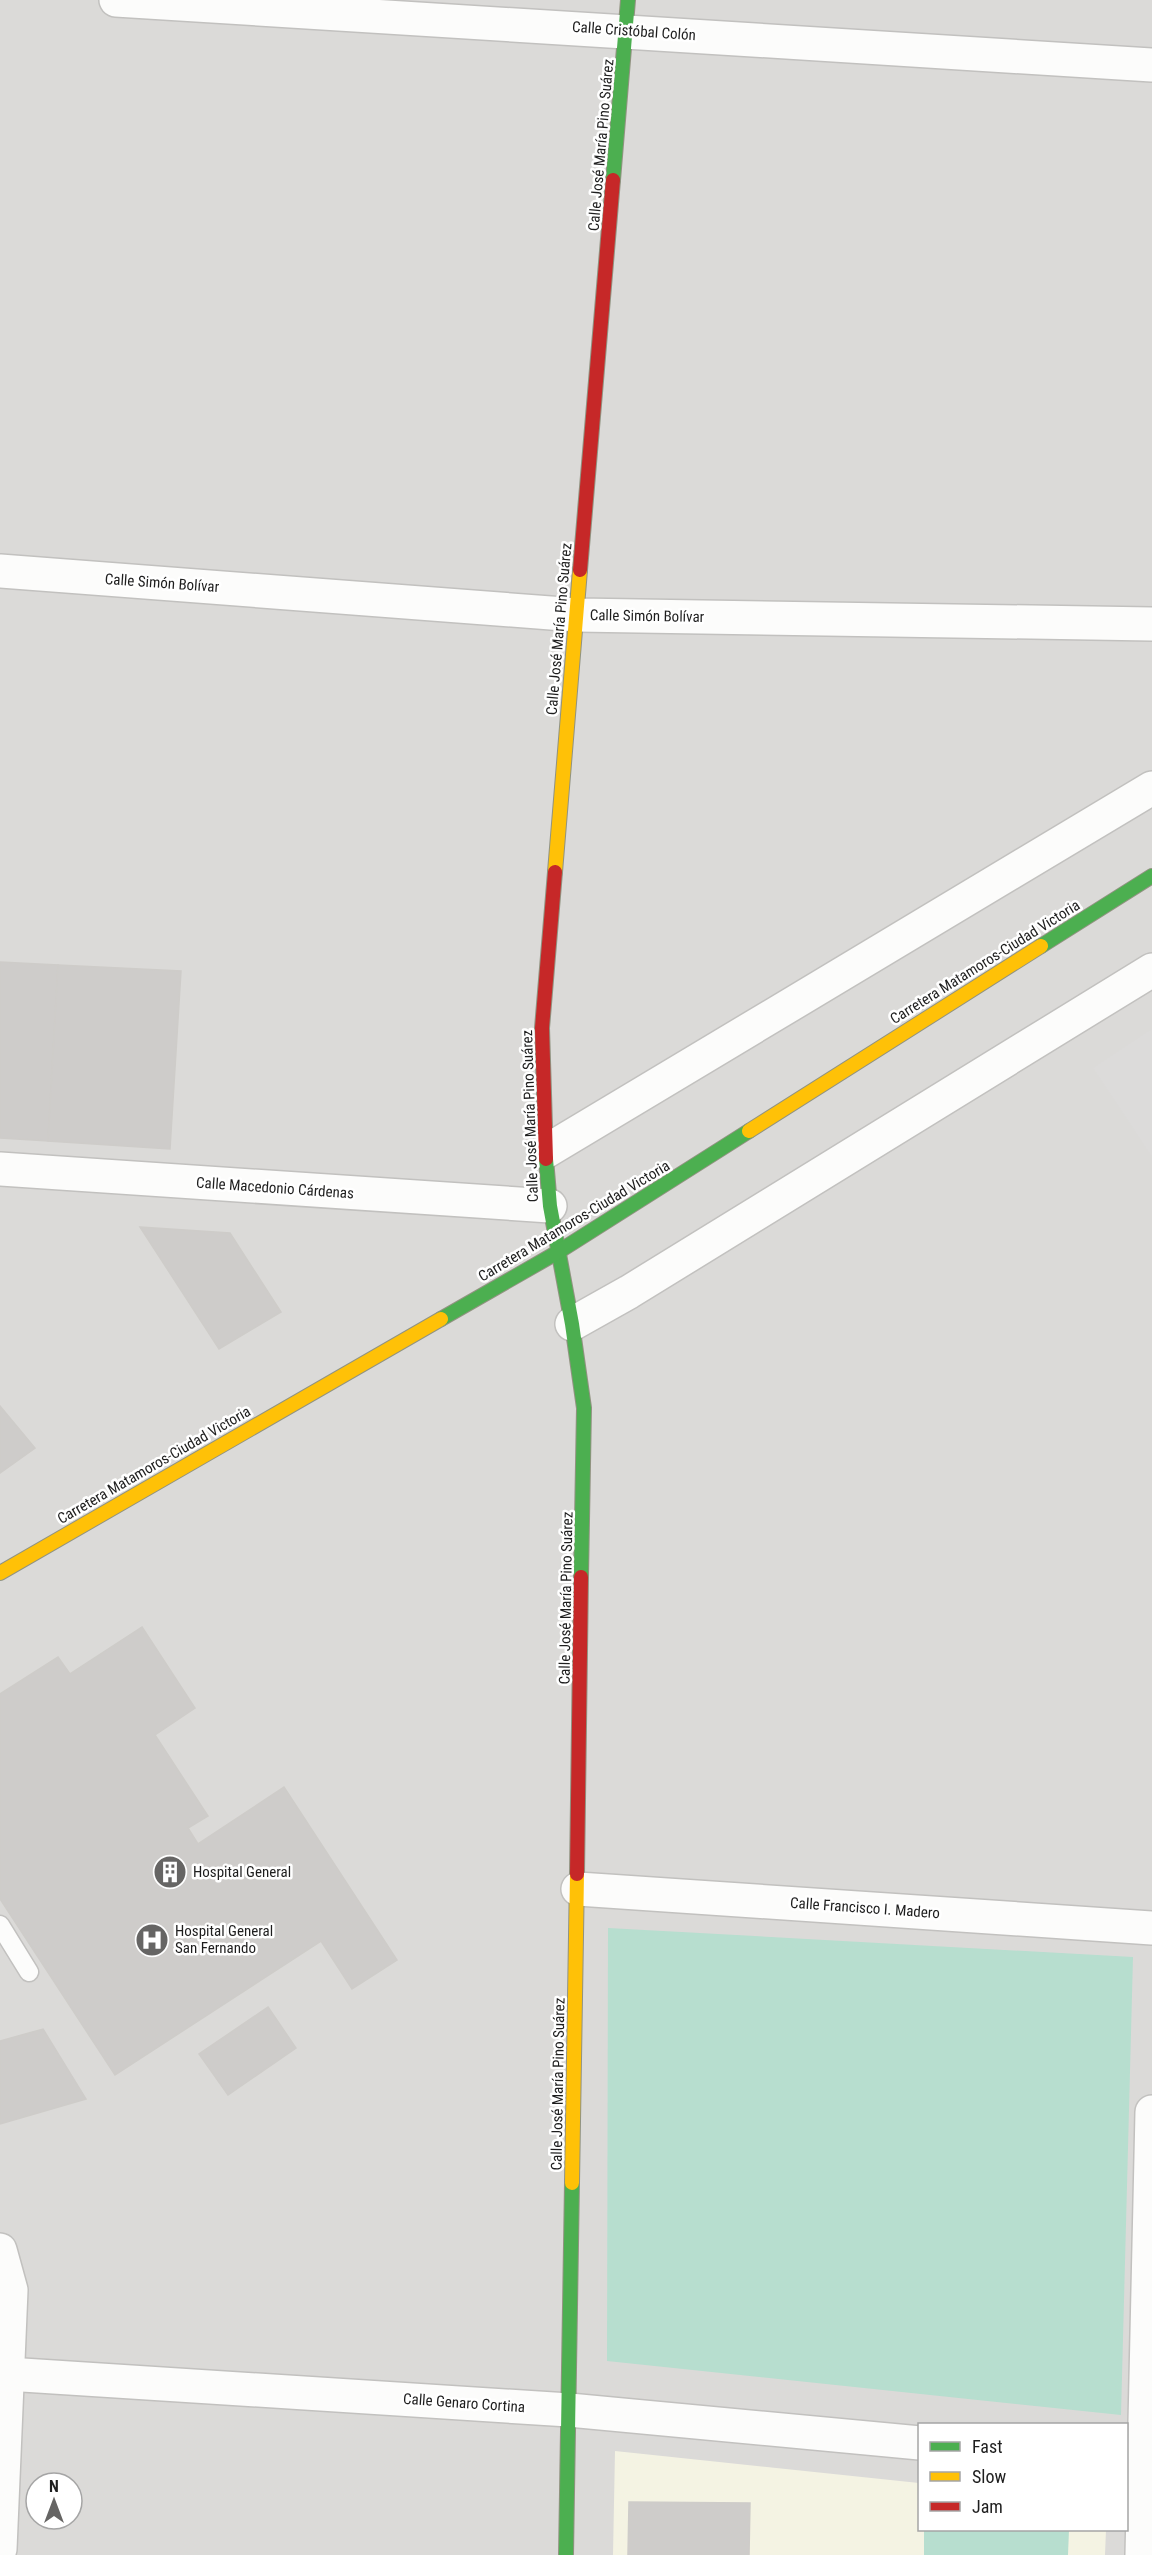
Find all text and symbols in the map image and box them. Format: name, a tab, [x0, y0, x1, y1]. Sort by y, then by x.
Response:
street label: Calle Cristóbal Colón	[572, 18, 696, 44]
street label: Calle José María Pino Suárez	[585, 58, 617, 232]
street label: Calle José María Pino Suárez	[543, 542, 575, 716]
street label: Calle Simón Bolívar	[104, 570, 220, 596]
street label: Calle Simón Bolívar	[590, 606, 705, 626]
street label: Carretera Matamoros-Ciudad Victoria	[887, 896, 1083, 1028]
street label: Calle José María Pino Suárez	[518, 1029, 542, 1203]
street label: Carretera Matamoros-Ciudad Victoria	[475, 1157, 673, 1285]
street label: Calle Macedonio Cárdenas	[196, 1174, 355, 1203]
street label: Carretera Matamoros-Ciudad Victoria	[54, 1402, 254, 1528]
street label: Calle José María Pino Suárez	[555, 1512, 577, 1684]
building icon: Hospital General	[152, 1854, 188, 1890]
place label: Hospital General	[193, 1863, 291, 1881]
street label: Calle Francisco I. Madero	[790, 1894, 940, 1922]
hospital icon: Hospital General San Fernando	[134, 1922, 170, 1958]
place label: Hospital General San Fernando	[175, 1922, 273, 1957]
street label: Calle José María Pino Suárez	[547, 1998, 569, 2170]
street label: Calle Genaro Cortina	[402, 2390, 526, 2416]
legend	[918, 2423, 1128, 2531]
text: Fast	[972, 2436, 1003, 2457]
text: Slow	[972, 2466, 1007, 2487]
north arrow	[24, 2471, 84, 2531]
text: N	[49, 2477, 59, 2496]
text: Jam	[972, 2496, 1003, 2517]

